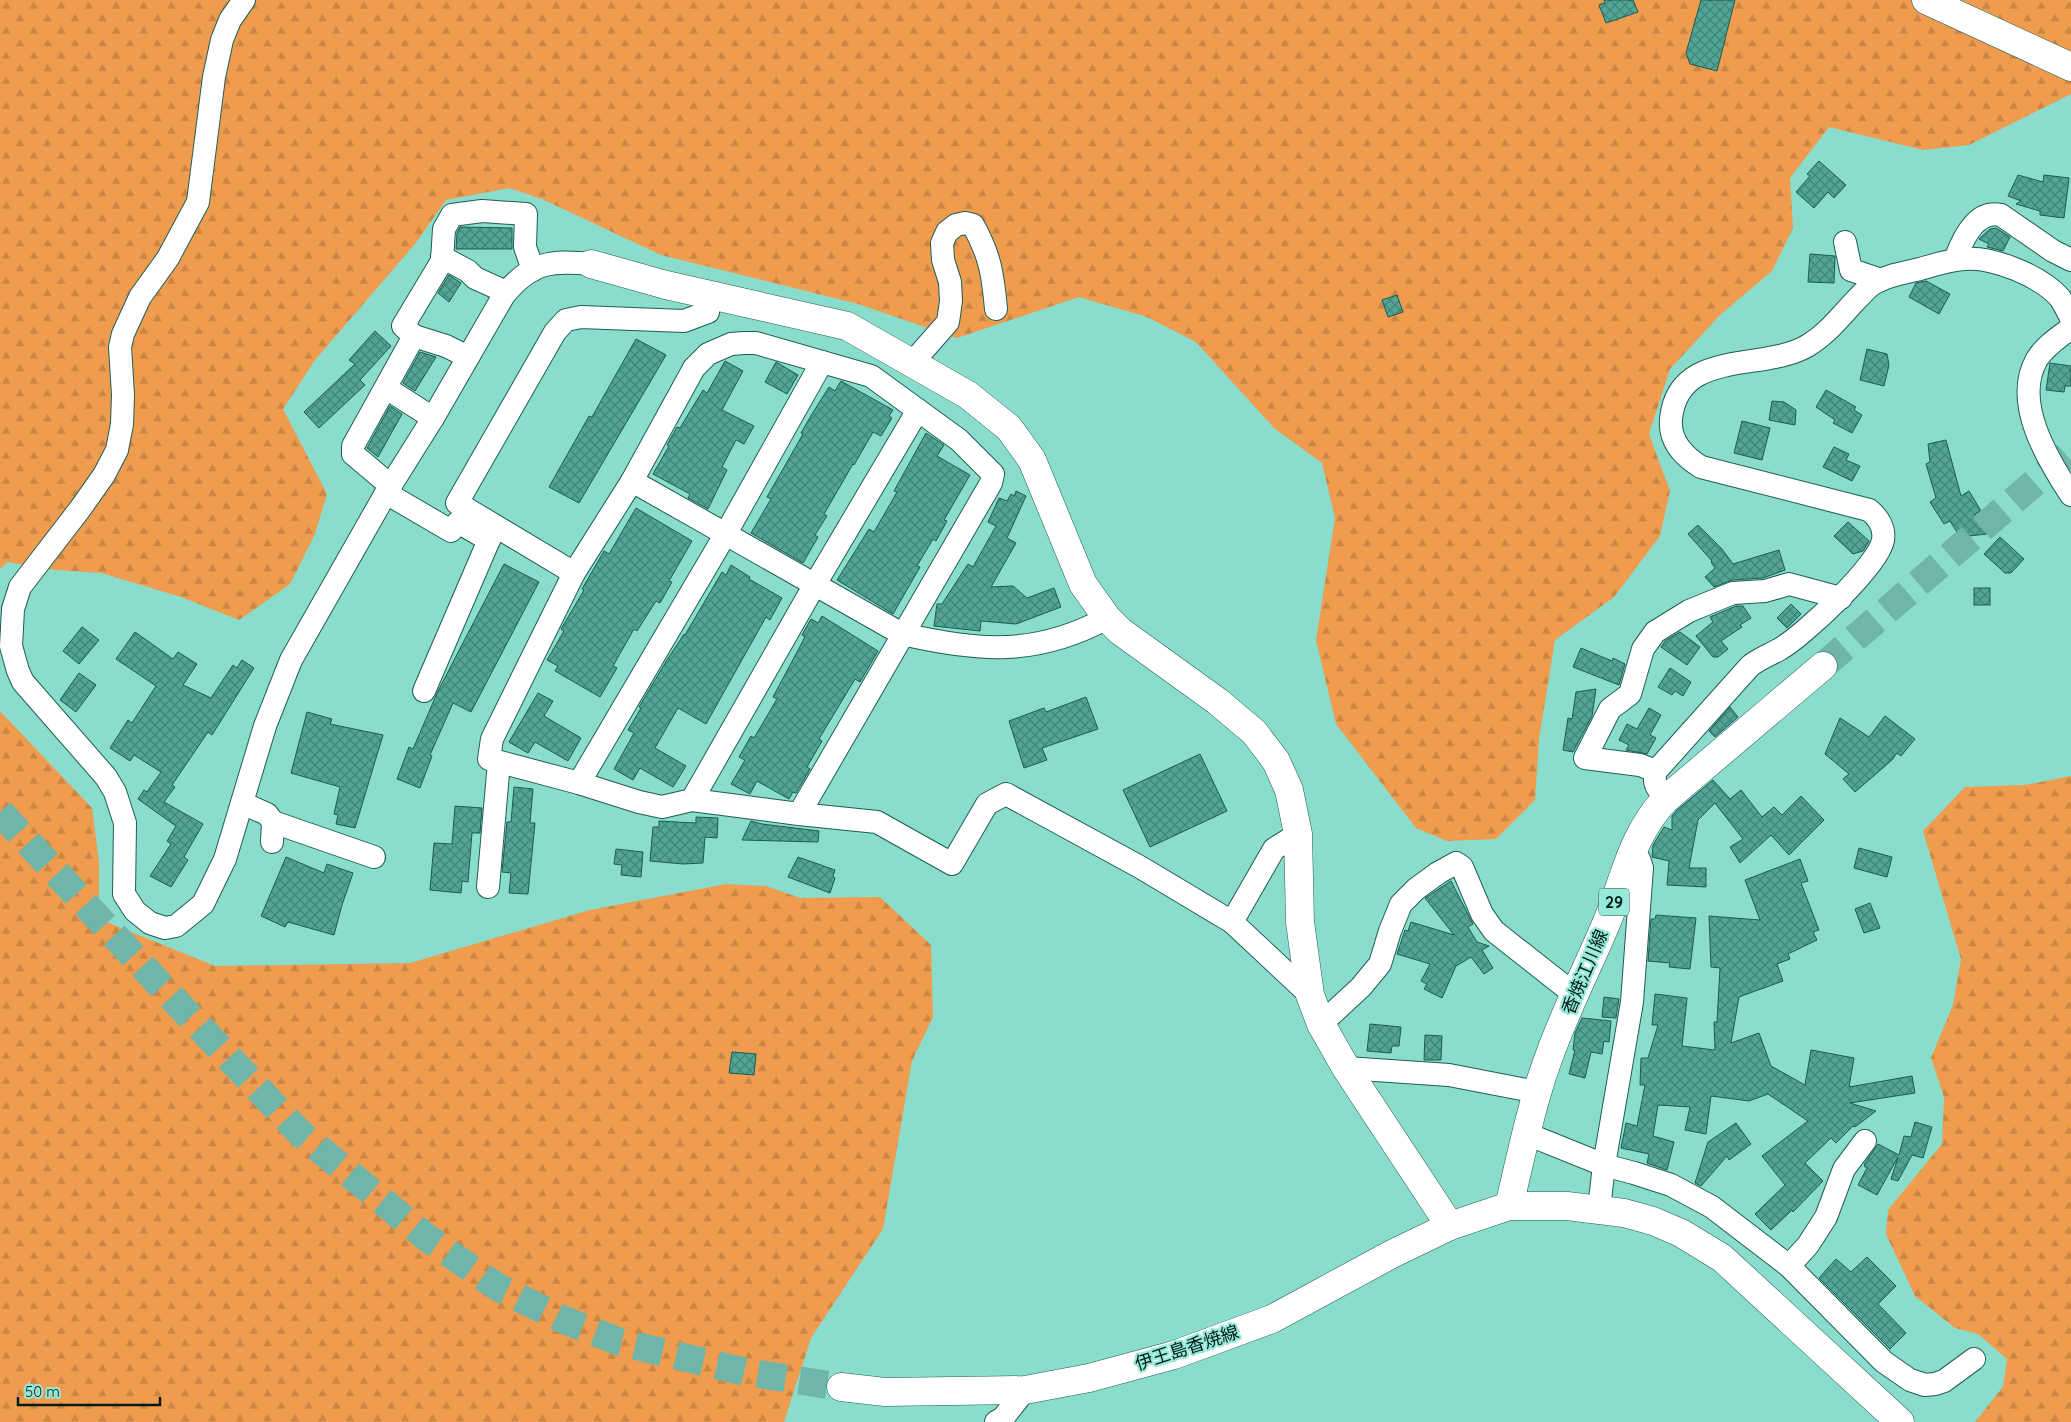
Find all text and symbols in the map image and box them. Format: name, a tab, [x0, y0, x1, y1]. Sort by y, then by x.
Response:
road number: 29	[1599, 889, 1629, 916]
street label: 香焼江川線	[1556, 926, 1613, 1018]
street label: 伊王島香焼線	[1132, 1320, 1242, 1375]
scale bar	[18, 1374, 160, 1406]
text: 50 m	[25, 1382, 60, 1401]

